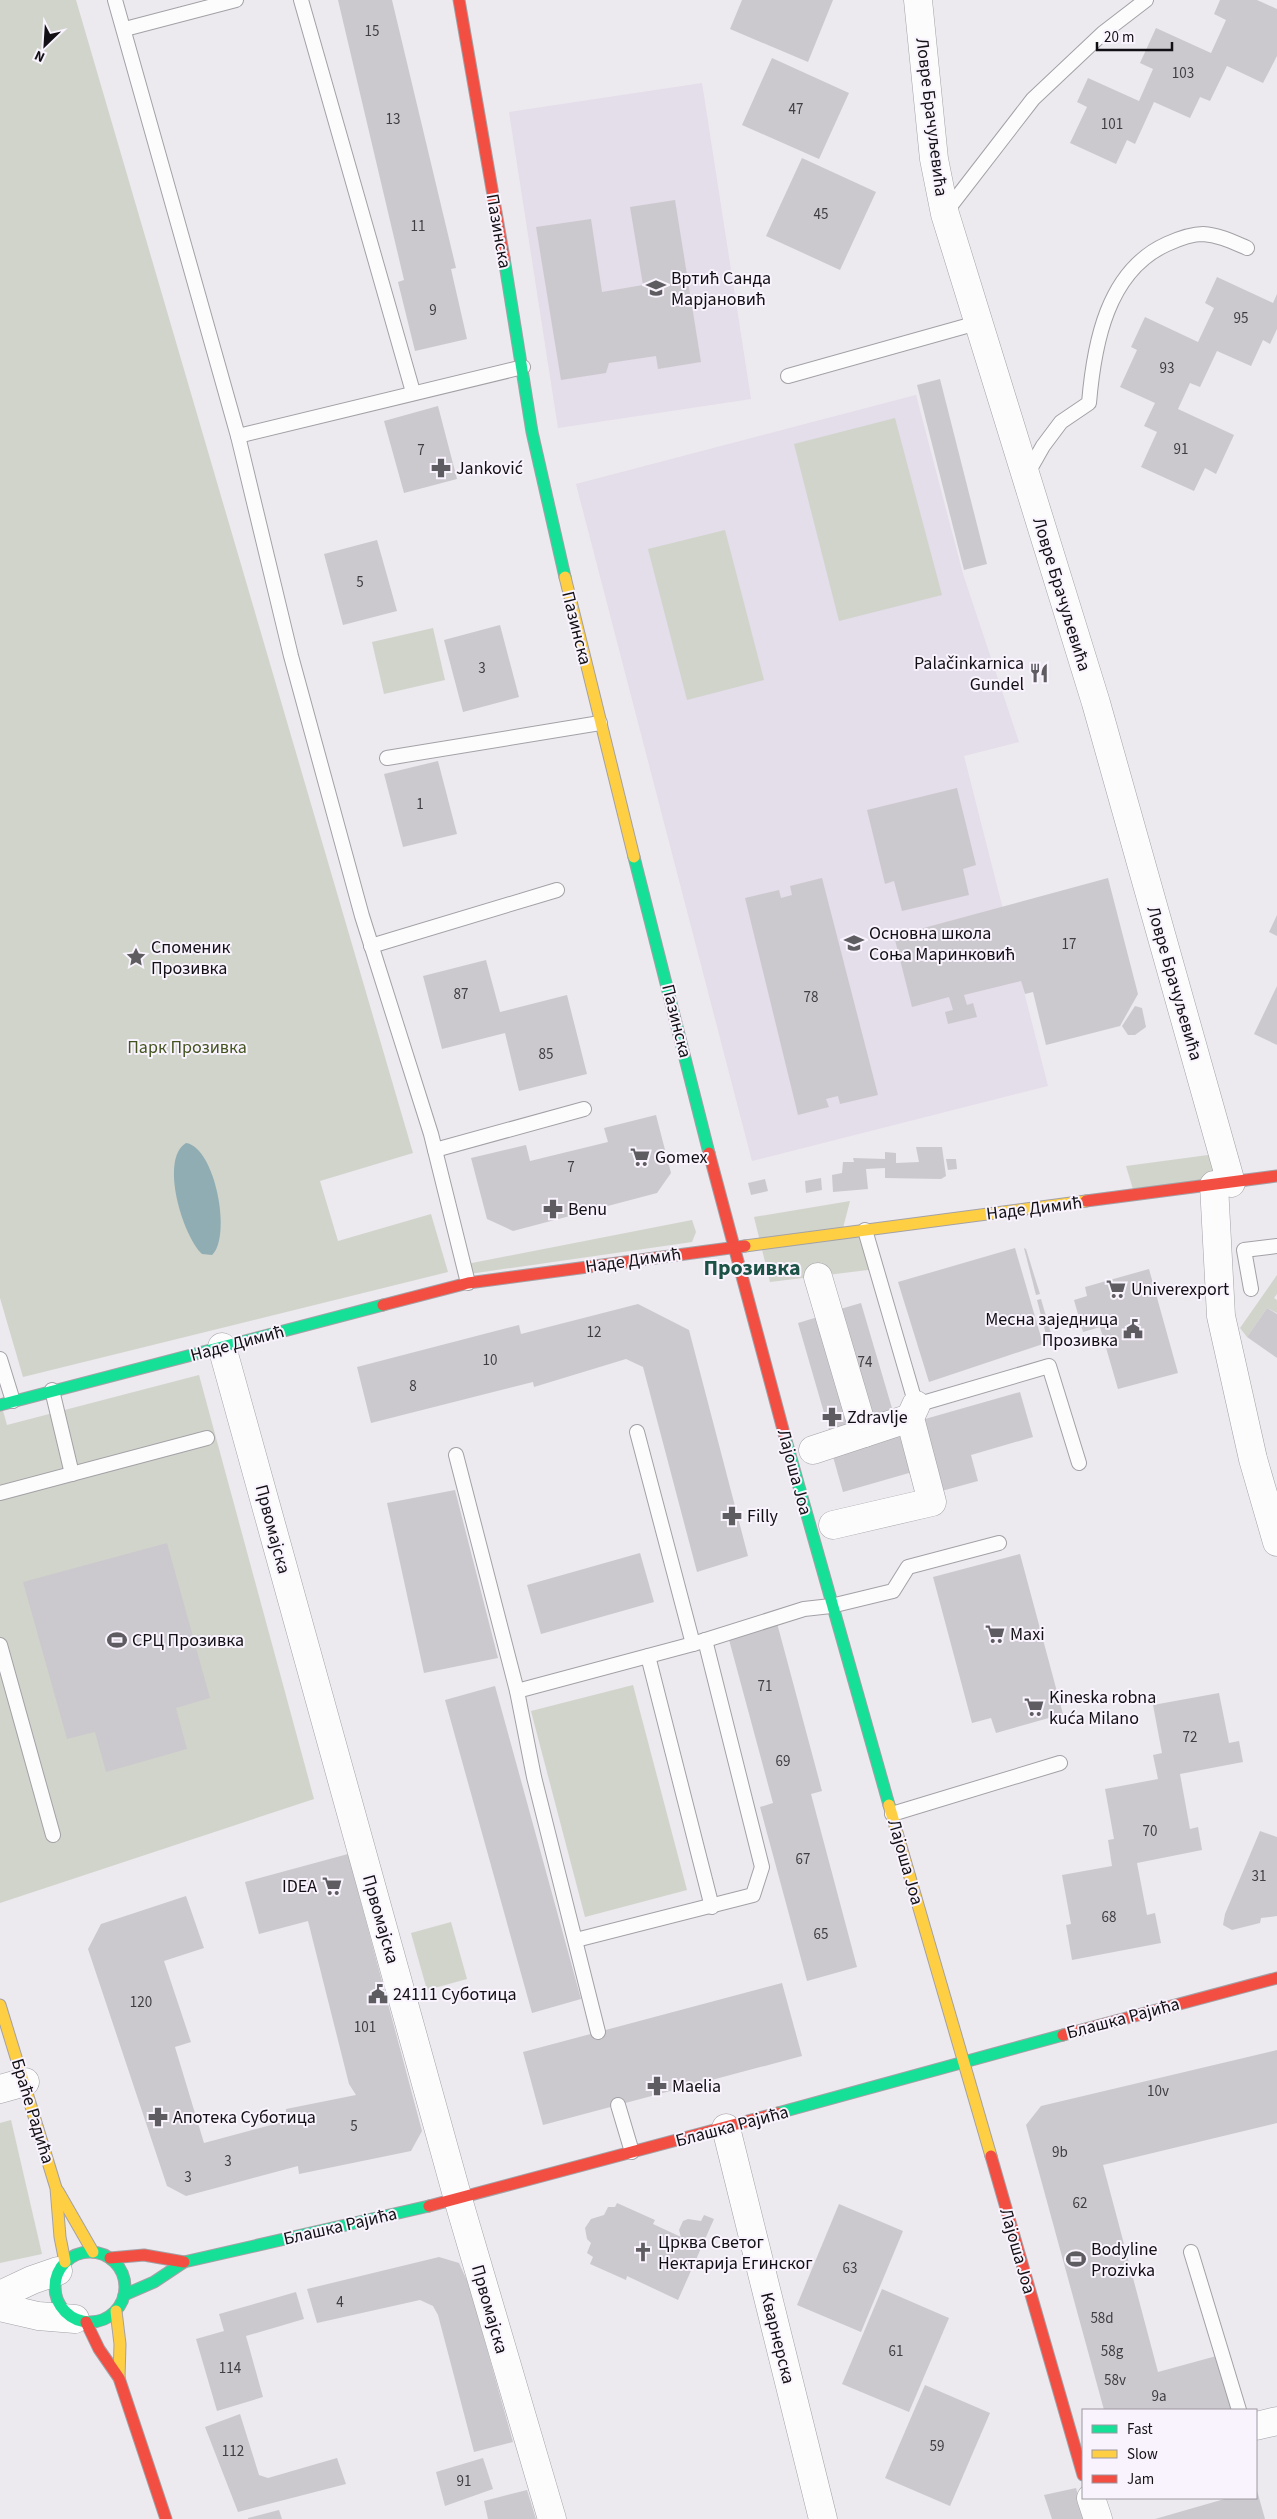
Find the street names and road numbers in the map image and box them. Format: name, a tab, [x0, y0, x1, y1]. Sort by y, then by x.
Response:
street label: Ловре Брачуљевића	[909, 36, 954, 198]
street label: Пазинска	[480, 192, 517, 270]
street label: Ловре Брачуљевића	[1026, 514, 1097, 674]
street label: Пазинска	[555, 589, 598, 668]
street label: Ловре Брачуљевића	[1140, 903, 1209, 1063]
street label: Пазинска	[655, 982, 698, 1061]
street label: Наде Димић	[985, 1190, 1083, 1227]
street label: Наде Димић	[584, 1241, 682, 1280]
street label: Наде Димић	[188, 1319, 287, 1368]
street label: Лајоша Јоа	[771, 1426, 818, 1518]
street label: Првомајска	[249, 1482, 296, 1577]
street label: Лајоша Јоа	[881, 1816, 930, 1908]
street label: Првомајска	[356, 1872, 405, 1967]
street label: Блашка Рајића	[1064, 1991, 1182, 2046]
street label: Браће Радића	[5, 2056, 60, 2167]
street label: Блашка Рајића	[673, 2099, 791, 2154]
street label: Блашка Рајића	[281, 2201, 399, 2252]
street label: Лајоша Јоа	[993, 2205, 1042, 2297]
street label: Првомајска	[465, 2262, 514, 2357]
street label: Кварнерска	[754, 2290, 801, 2387]

